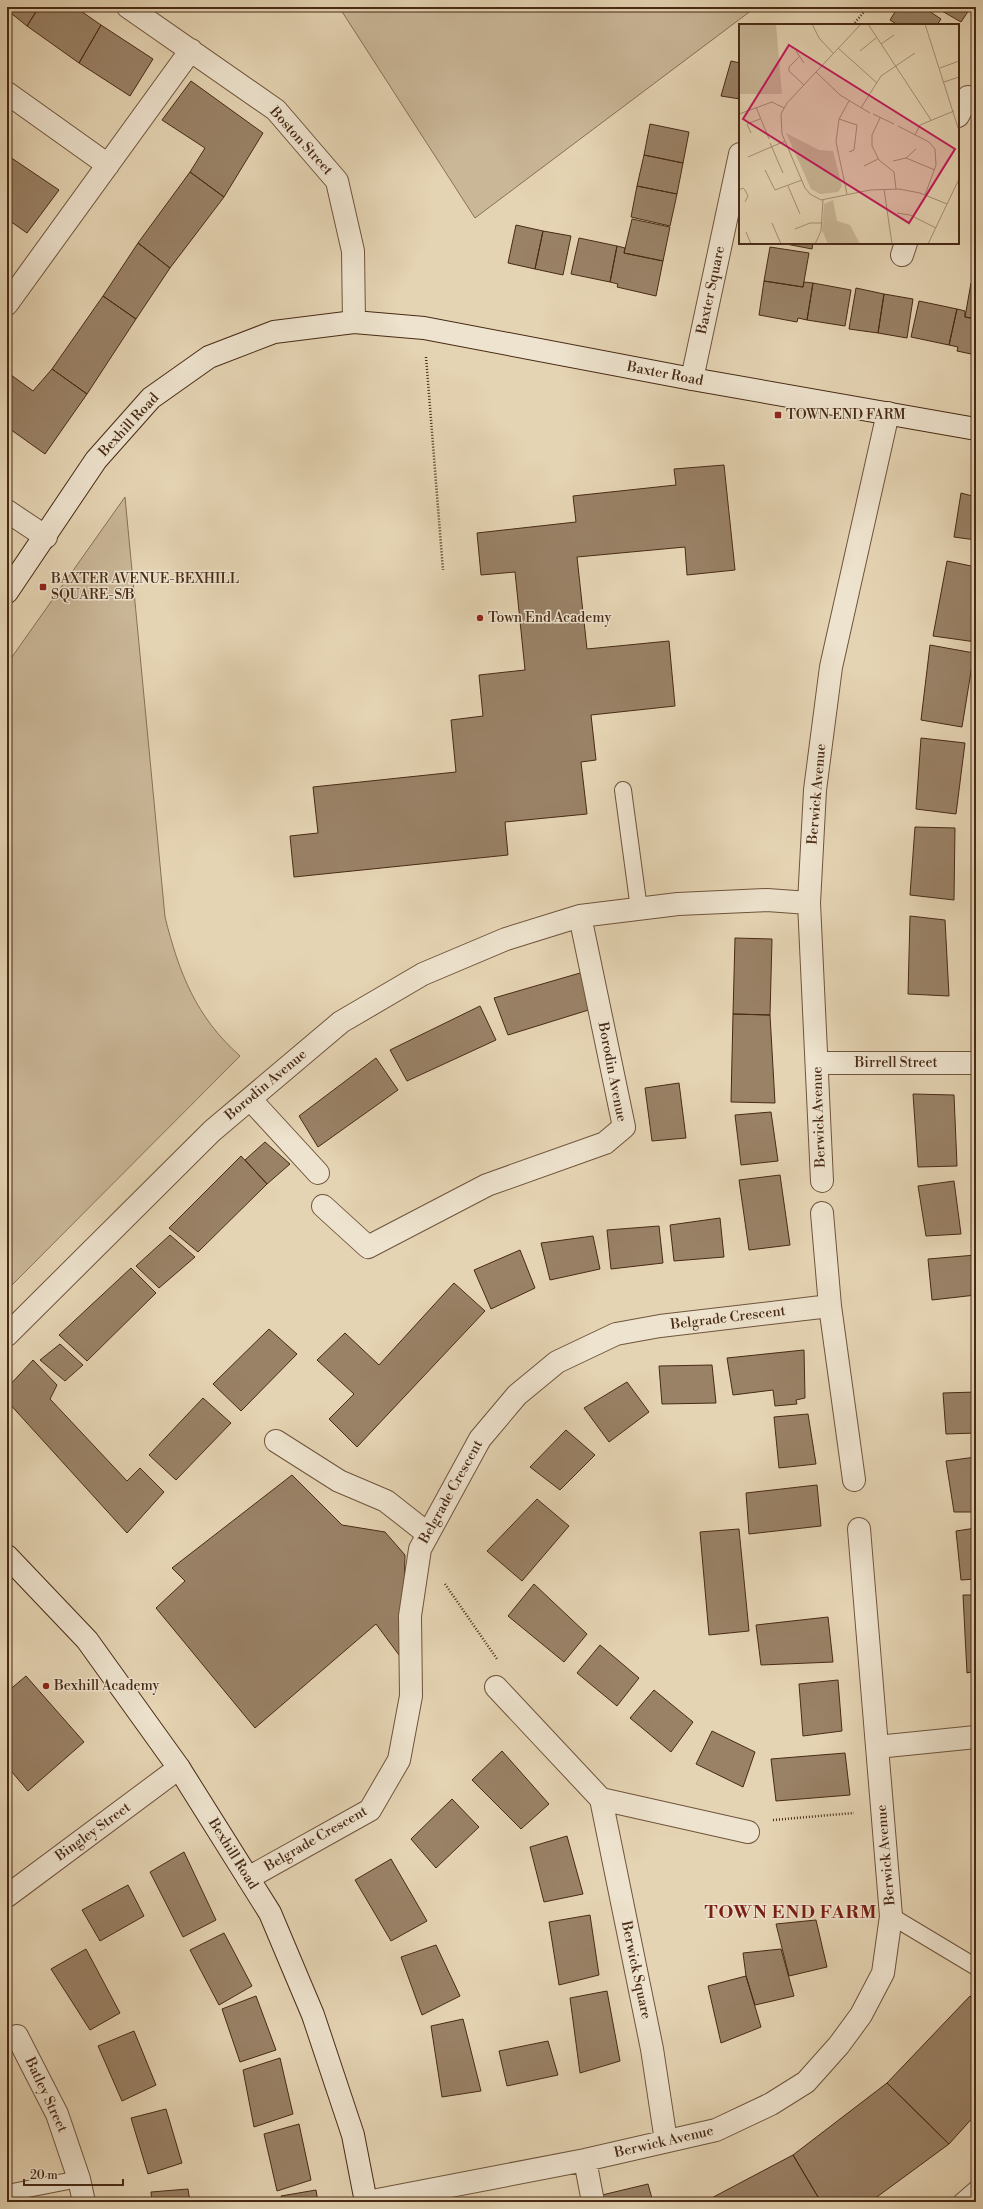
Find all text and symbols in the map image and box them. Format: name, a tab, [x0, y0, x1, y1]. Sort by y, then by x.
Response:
inset map	[739, 24, 959, 244]
street label: Boston Street	[265, 102, 336, 179]
street label: Baxter Square	[693, 244, 729, 337]
street label: Baxter Road	[624, 358, 705, 390]
street label: Bexhill Road	[94, 389, 163, 461]
place label: TOWN END FARM	[786, 406, 906, 424]
marker: TOWN END FARM	[773, 410, 783, 420]
place label: BAXTER AVENUE-BEXHILL SQUARE-S/B	[50, 570, 239, 604]
marker: BAXTER AVENUE-BEXHILL SQUARE-S/B	[38, 582, 48, 592]
place label: Town End Academy	[488, 609, 611, 627]
marker: Town End Academy	[475, 613, 485, 623]
street label: Berwick Avenue	[804, 743, 830, 846]
street label: Borodin Avenue	[593, 1020, 631, 1123]
street label: Borodin Avenue	[221, 1046, 311, 1125]
street label: Birrell Street	[854, 1054, 938, 1072]
street label: Berwick Avenue	[808, 1066, 830, 1169]
street label: Belgrade Crescent	[668, 1302, 787, 1334]
street label: Belgrade Crescent	[415, 1437, 487, 1548]
place label: Bexhill Academy	[53, 1677, 160, 1695]
marker: Bexhill Academy	[41, 1681, 51, 1691]
street label: Bingley Street	[51, 1799, 134, 1866]
street label: Belgrade Crescent	[260, 1802, 371, 1876]
street label: Berwick Avenue	[873, 1804, 899, 1907]
street label: Bexhill Road	[203, 1814, 262, 1893]
district label: TOWN END FARM	[705, 1901, 877, 1924]
street label: Berwick Square	[617, 1918, 655, 2021]
street label: Batley Street	[20, 2054, 71, 2136]
street label: Berwick Avenue	[612, 2122, 715, 2162]
scale bar	[24, 2161, 123, 2187]
text: 20 m	[30, 2168, 58, 2183]

